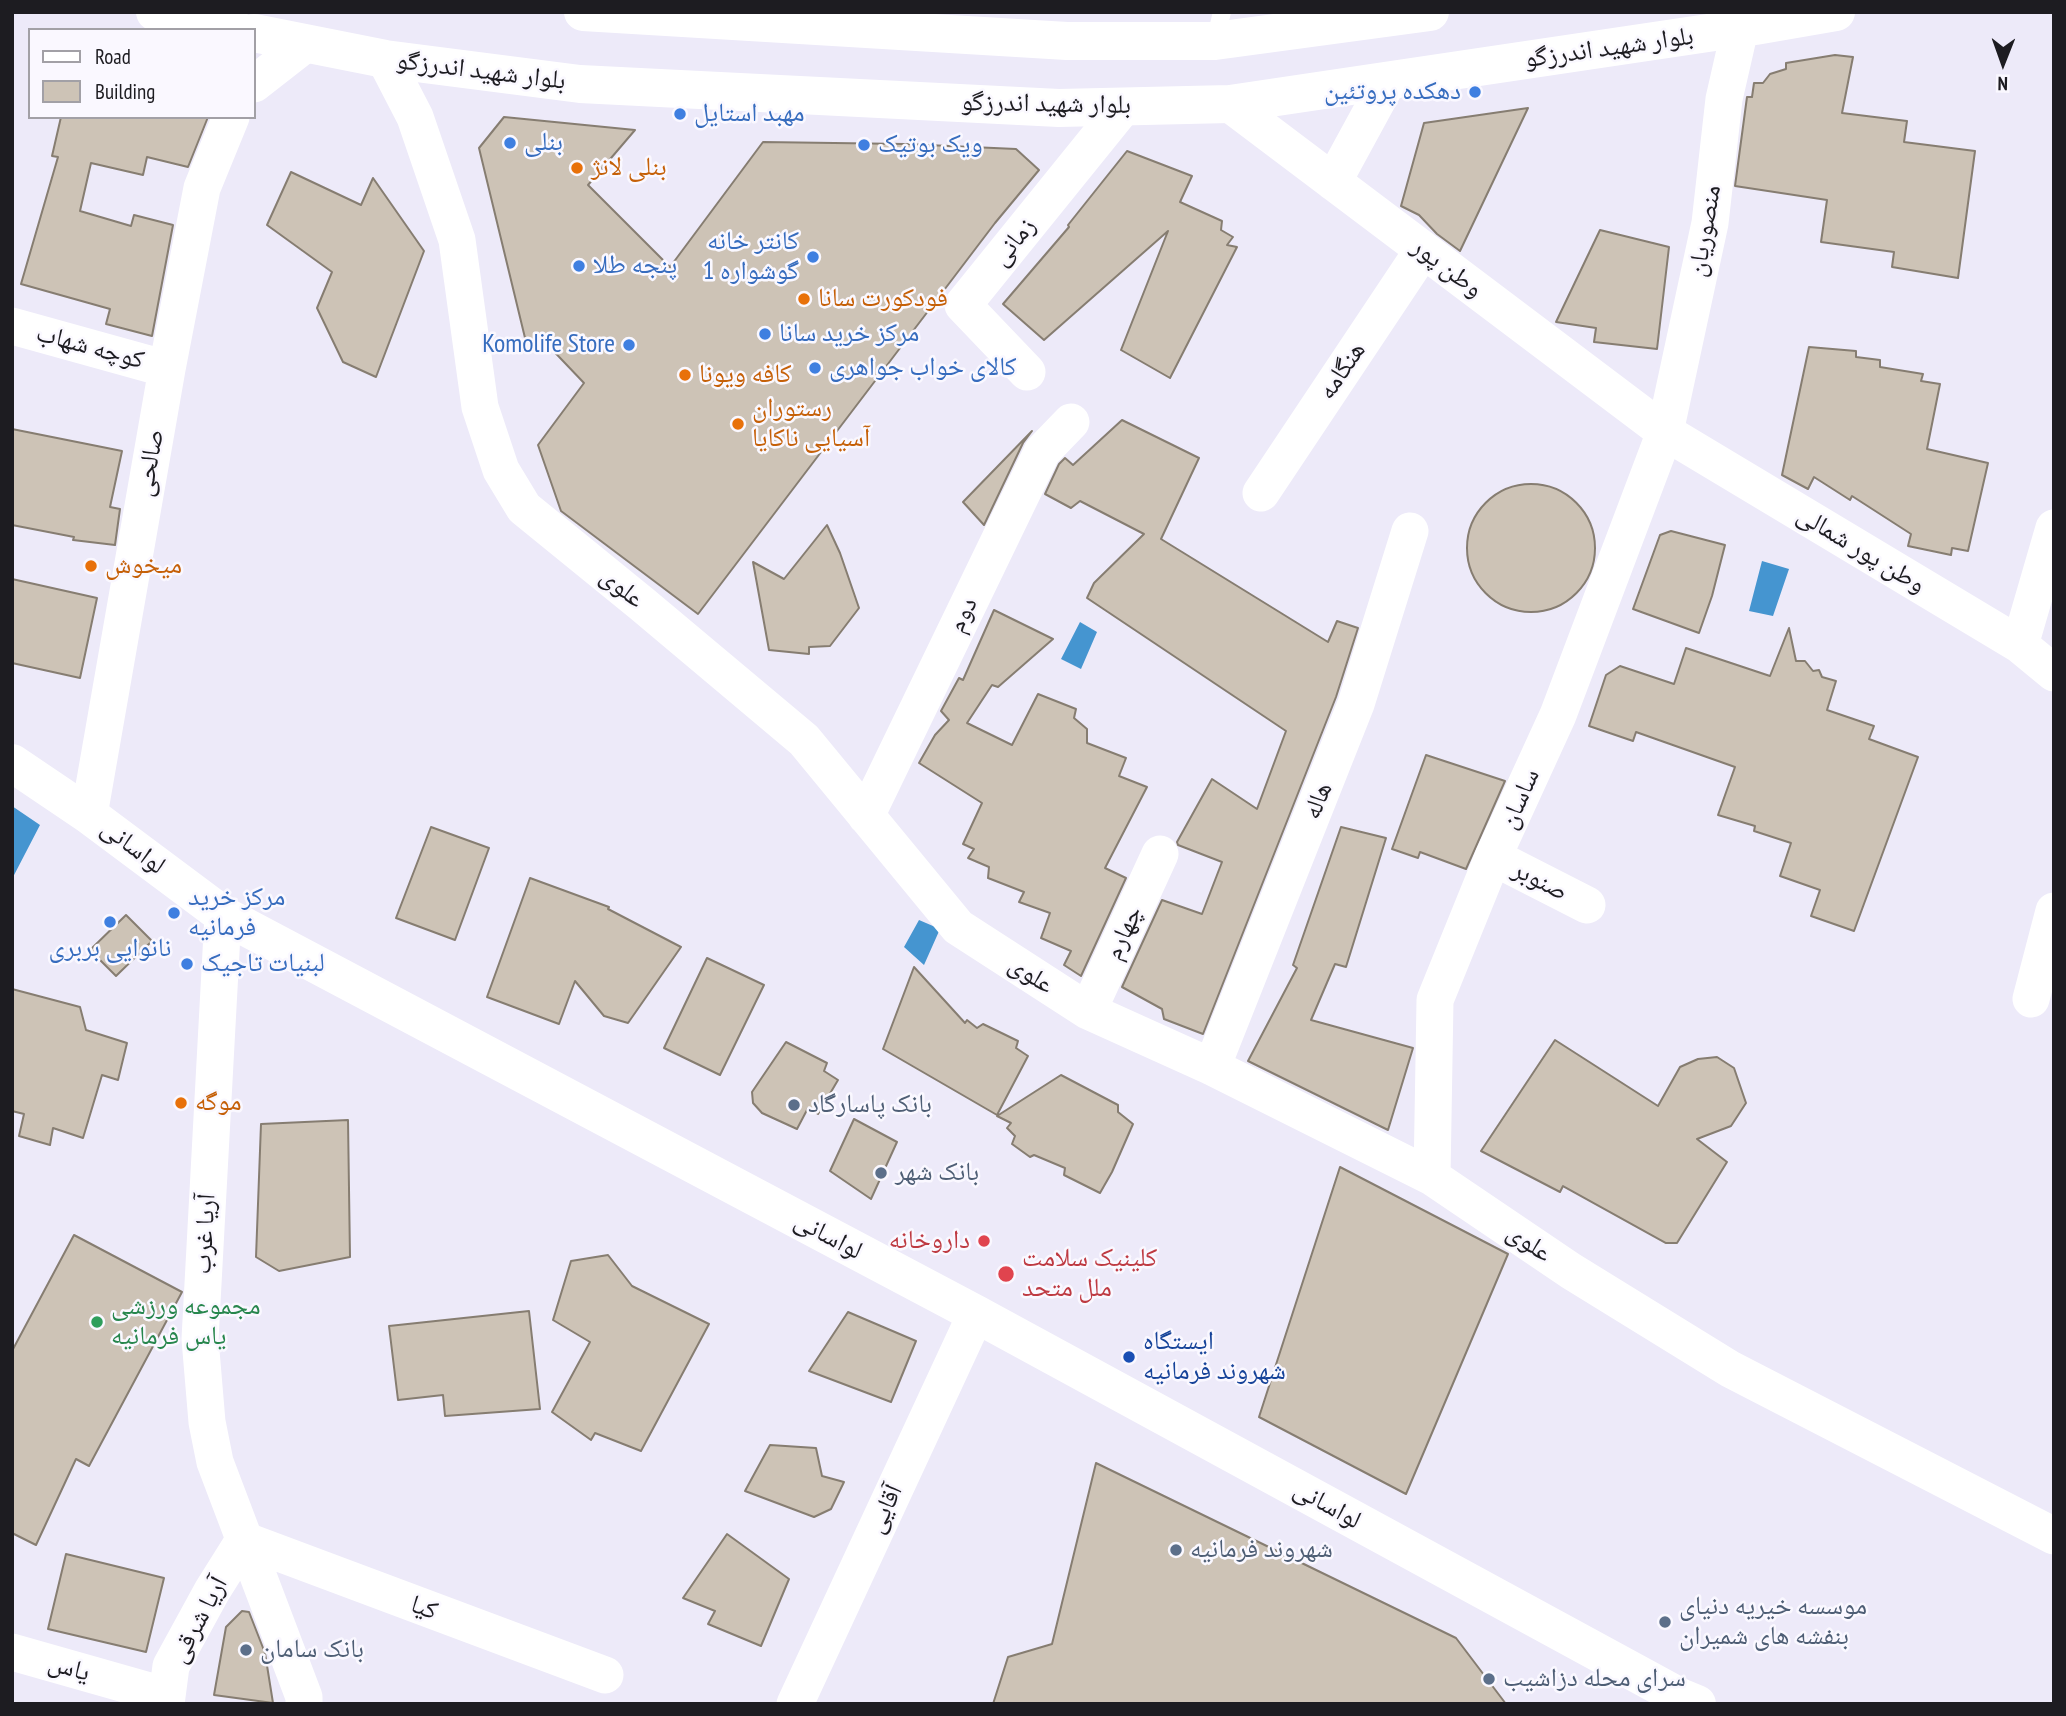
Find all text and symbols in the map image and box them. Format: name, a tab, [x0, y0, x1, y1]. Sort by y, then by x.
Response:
street label: بلوار شهید اندرزگو	[1522, 21, 1696, 75]
legend	[28, 28, 256, 119]
north arrow	[1968, 28, 2038, 98]
text: Road	[95, 43, 131, 70]
street label: بلوار شهید اندرزگو	[395, 45, 567, 97]
text: N	[1997, 72, 2008, 96]
place label: دهکده پروتئین	[1324, 76, 1461, 108]
text: Building	[95, 78, 155, 105]
marker: دهکده پروتئین	[1467, 84, 1483, 100]
street label: بلوار شهید اندرزگو	[961, 87, 1131, 121]
place label: مهبد استایل	[694, 98, 805, 130]
marker: مهبد استایل	[672, 106, 688, 122]
place label: بنلی	[524, 127, 563, 159]
place label: ویک بوتیک	[878, 129, 983, 161]
marker: بنلی	[502, 135, 518, 151]
marker: ویک بوتیک	[856, 137, 872, 153]
place label: بنلی لانژ	[591, 152, 667, 184]
marker: بنلی لانژ	[569, 160, 585, 176]
street label: منصوریان	[1682, 183, 1728, 279]
street label: زمانی	[985, 211, 1043, 273]
place label: کانتر خانه گوشواره 1	[703, 226, 799, 288]
street label: وطن پور	[1405, 231, 1489, 305]
marker: کانتر خانه گوشواره 1	[805, 249, 821, 265]
place label: پنجه طلا	[593, 250, 677, 282]
marker: پنجه طلا	[571, 258, 587, 274]
place label: فودکورت سانا	[818, 283, 948, 315]
marker: فودکورت سانا	[796, 291, 812, 307]
street label: کوچه شهاب	[33, 318, 147, 376]
place label: مرکز خرید سانا	[779, 318, 919, 350]
marker: مرکز خرید سانا	[757, 326, 773, 342]
place label: Komolife Store	[482, 329, 615, 361]
street label: هنگامه	[1311, 336, 1373, 406]
marker: Komolife Store	[621, 337, 637, 353]
place label: کالای خواب جواهری	[829, 352, 1017, 384]
place label: کافه ویونا	[699, 359, 792, 391]
marker: کالای خواب جواهری	[807, 360, 823, 376]
marker: کافه ویونا	[677, 367, 693, 383]
place label: رستوران آسیایی ناکایا	[752, 393, 870, 454]
marker: رستوران آسیایی ناکایا	[730, 416, 746, 432]
street label: صالحی	[129, 427, 171, 499]
street label: وطن پور شمالی	[1791, 499, 1931, 601]
place label: میخوش	[105, 550, 182, 582]
marker: میخوش	[83, 558, 99, 574]
street label: علوی	[594, 561, 650, 615]
street label: دوم	[941, 592, 985, 638]
street label: ساسان	[1493, 764, 1547, 834]
street label: هاله	[1297, 778, 1339, 824]
street label: لواسانی	[95, 813, 171, 881]
street label: صنوبر	[1507, 854, 1573, 908]
place label: مرکز خرید فرمانیه	[188, 882, 285, 944]
street label: چهارم	[1098, 901, 1150, 965]
marker: مرکز خرید فرمانیه	[166, 905, 182, 921]
marker: نانوایی بربری	[102, 914, 118, 930]
place label: نانوایی بربری	[49, 933, 171, 965]
place label: لبنیات تاجیک	[201, 948, 325, 980]
street label: علوی	[1002, 949, 1060, 1001]
marker: لبنیات تاجیک	[179, 956, 195, 972]
place label: موگه	[195, 1087, 242, 1119]
place label: بانک پاسارگاد	[808, 1089, 932, 1121]
marker: موگه	[173, 1095, 189, 1111]
marker: بانک پاسارگاد	[786, 1097, 802, 1113]
place label: بانک شهر	[895, 1157, 979, 1189]
marker: بانک شهر	[873, 1165, 889, 1181]
street label: آریا غرب	[187, 1193, 223, 1275]
street label: لواسانی	[789, 1205, 867, 1267]
street label: علوی	[1500, 1217, 1558, 1269]
place label: داروخانه	[889, 1225, 970, 1257]
marker: داروخانه	[976, 1233, 992, 1249]
place label: کلینیک سلامت ملل متحد	[1022, 1243, 1157, 1304]
marker: کلینیک سلامت ملل متحد	[996, 1264, 1016, 1284]
place label: مجموعه ورزشی یاس فرمانیه	[111, 1291, 261, 1352]
marker: مجموعه ورزشی یاس فرمانیه	[89, 1314, 105, 1330]
place label: ایستگاه شهروند فرمانیه	[1143, 1326, 1286, 1388]
marker: ایستگاه شهروند فرمانیه	[1121, 1349, 1137, 1365]
street label: لواسانی	[1288, 1474, 1366, 1536]
street label: آقایی	[860, 1480, 910, 1538]
place label: شهروند فرمانیه	[1190, 1534, 1333, 1566]
marker: شهروند فرمانیه	[1168, 1542, 1184, 1558]
street label: آریا شرقی	[163, 1571, 235, 1669]
street label: کیا	[406, 1589, 442, 1627]
place label: موسسه خیریه دنیای بنفشه های شمیران	[1679, 1591, 1867, 1652]
marker: موسسه خیریه دنیای بنفشه های شمیران	[1657, 1614, 1673, 1630]
place label: بانک سامان	[260, 1634, 364, 1666]
marker: بانک سامان	[238, 1642, 254, 1658]
street label: یاس	[45, 1647, 93, 1689]
place label: سرای محله دزاشیب	[1503, 1663, 1686, 1695]
marker: سرای محله دزاشیب	[1481, 1671, 1497, 1687]

